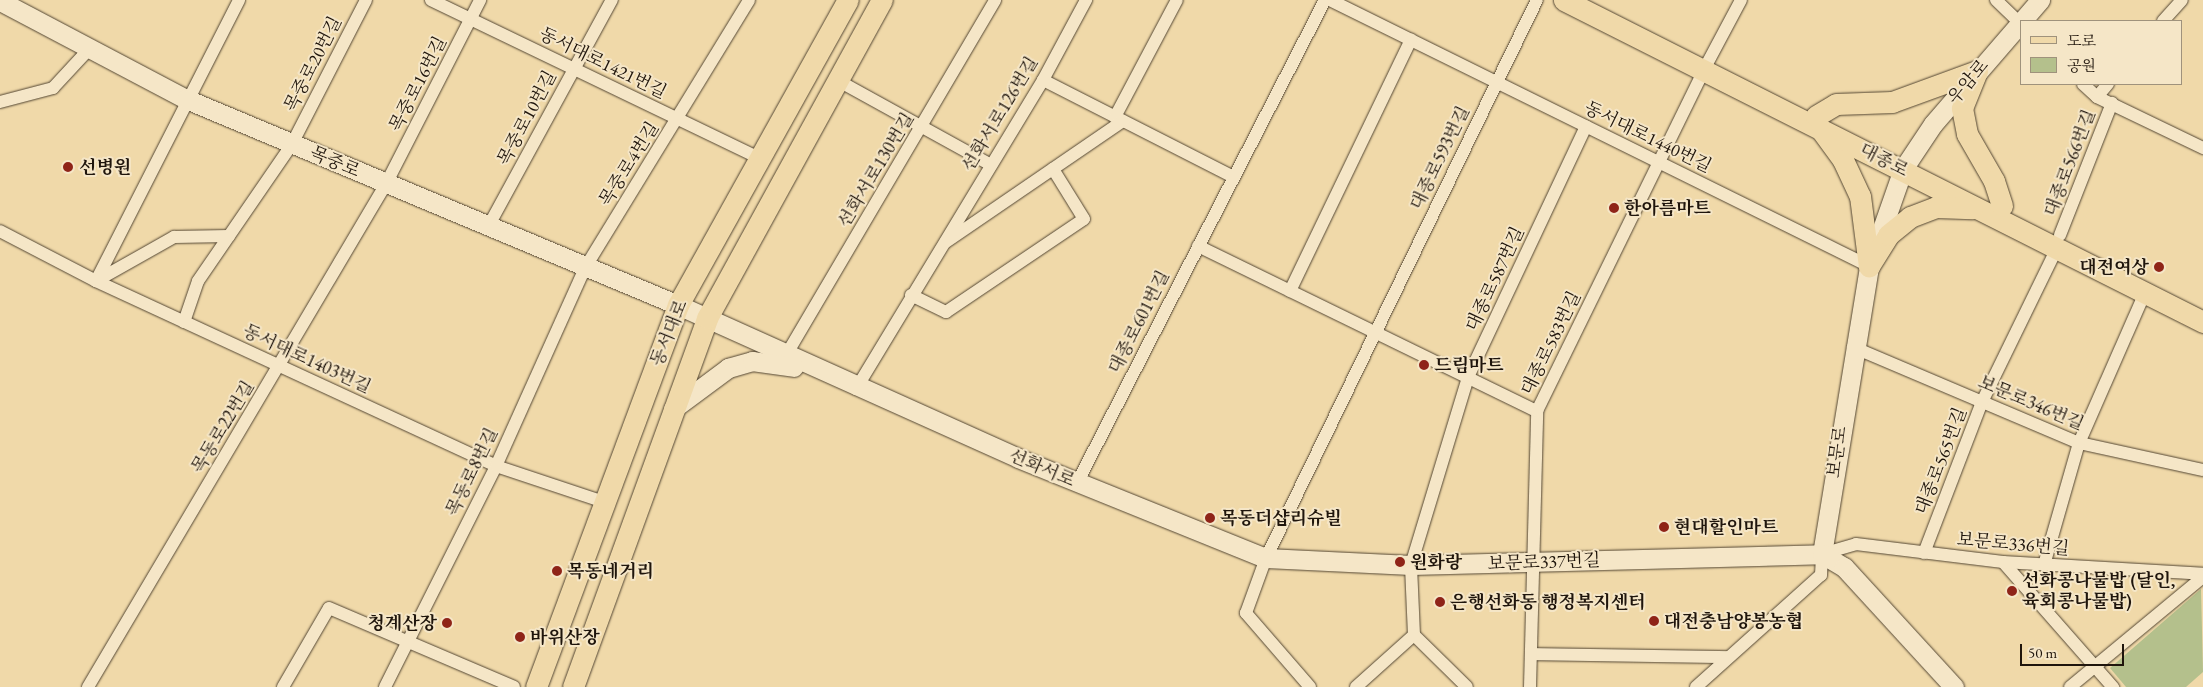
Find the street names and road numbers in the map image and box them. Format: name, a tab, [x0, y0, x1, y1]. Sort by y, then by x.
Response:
street label: 목중로20번길	[280, 13, 346, 115]
street label: 동서대로1421번길	[536, 23, 670, 103]
street label: 목중로16번길	[385, 33, 451, 135]
street label: 선화서로126번길	[957, 53, 1043, 175]
street label: 우암로	[1943, 55, 1993, 109]
street label: 목중로10번길	[493, 67, 561, 169]
street label: 동서대로1440번길	[1581, 97, 1715, 177]
street label: 대종로593번길	[1406, 103, 1474, 213]
street label: 대종로566번길	[2040, 106, 2100, 220]
street label: 선화서로130번길	[833, 109, 919, 231]
street label: 목중로4번길	[595, 118, 663, 210]
street label: 대종로	[1856, 139, 1912, 181]
street label: 목중로	[307, 142, 363, 182]
street label: 대종로587번길	[1461, 223, 1529, 335]
street label: 대종로601번길	[1104, 267, 1174, 377]
street label: 대종로583번길	[1517, 288, 1585, 398]
street label: 동서대로	[646, 297, 692, 369]
street label: 동서대로1403번길	[239, 320, 375, 398]
street label: 보문로346번길	[1975, 371, 2087, 435]
street label: 목동로22번길	[187, 377, 259, 477]
street label: 대종로565번길	[1911, 404, 1971, 518]
street label: 목동로8번길	[441, 424, 503, 520]
street label: 보문로	[1823, 425, 1851, 479]
street label: 선화서로	[1006, 444, 1078, 492]
street label: 보문로336번길	[1956, 528, 2070, 560]
street label: 보문로337번길	[1487, 549, 1601, 575]

